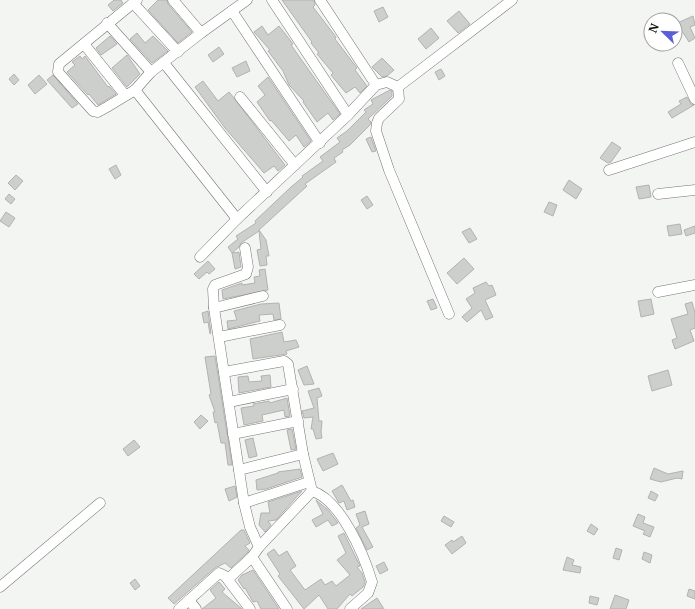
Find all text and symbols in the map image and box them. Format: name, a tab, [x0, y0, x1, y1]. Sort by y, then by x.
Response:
north arrow	[643, 12, 683, 52]
text: N	[646, 21, 662, 35]

